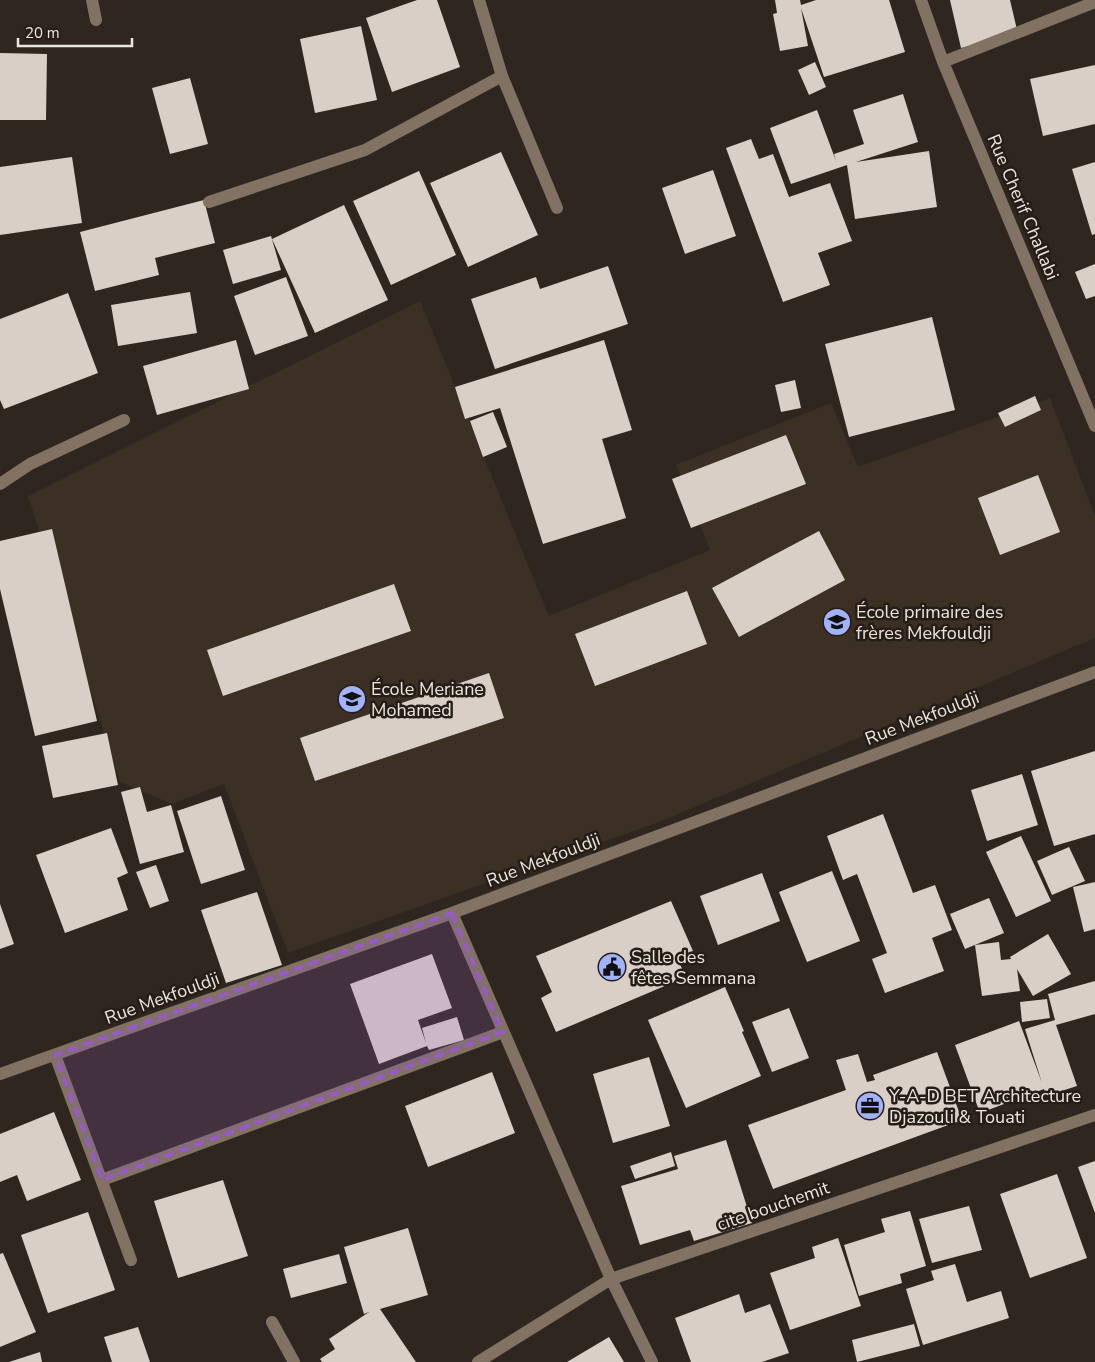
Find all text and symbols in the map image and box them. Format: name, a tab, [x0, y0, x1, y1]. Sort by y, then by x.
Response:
scale bar	[18, 15, 131, 47]
text: 20 m	[25, 23, 60, 43]
street label: Rue Cherif Challabi	[981, 130, 1065, 284]
place label: École primaire des frères Mekfouldji	[856, 600, 1004, 645]
school or university icon: École primaire des frères Mekfouldji	[822, 607, 852, 637]
place label: École Meriane Mohamed	[371, 677, 484, 722]
school or university icon: École Meriane Mohamed	[337, 684, 367, 714]
street label: Rue Mekfouldji	[862, 685, 982, 751]
street label: Rue Mekfouldji	[483, 827, 603, 893]
place label: Salle des fêtes Semmana	[631, 945, 756, 990]
public building icon: Salle des fêtes Semmana	[597, 952, 627, 982]
street label: Rue Mekfouldji	[101, 966, 223, 1030]
place label: Y-A-D BET Architecture Djazouli & Touati	[888, 1084, 1081, 1129]
office icon: Y-A-D BET Architecture Djazouli & Touati	[855, 1091, 885, 1121]
street label: cite bouchemit	[714, 1175, 833, 1236]

